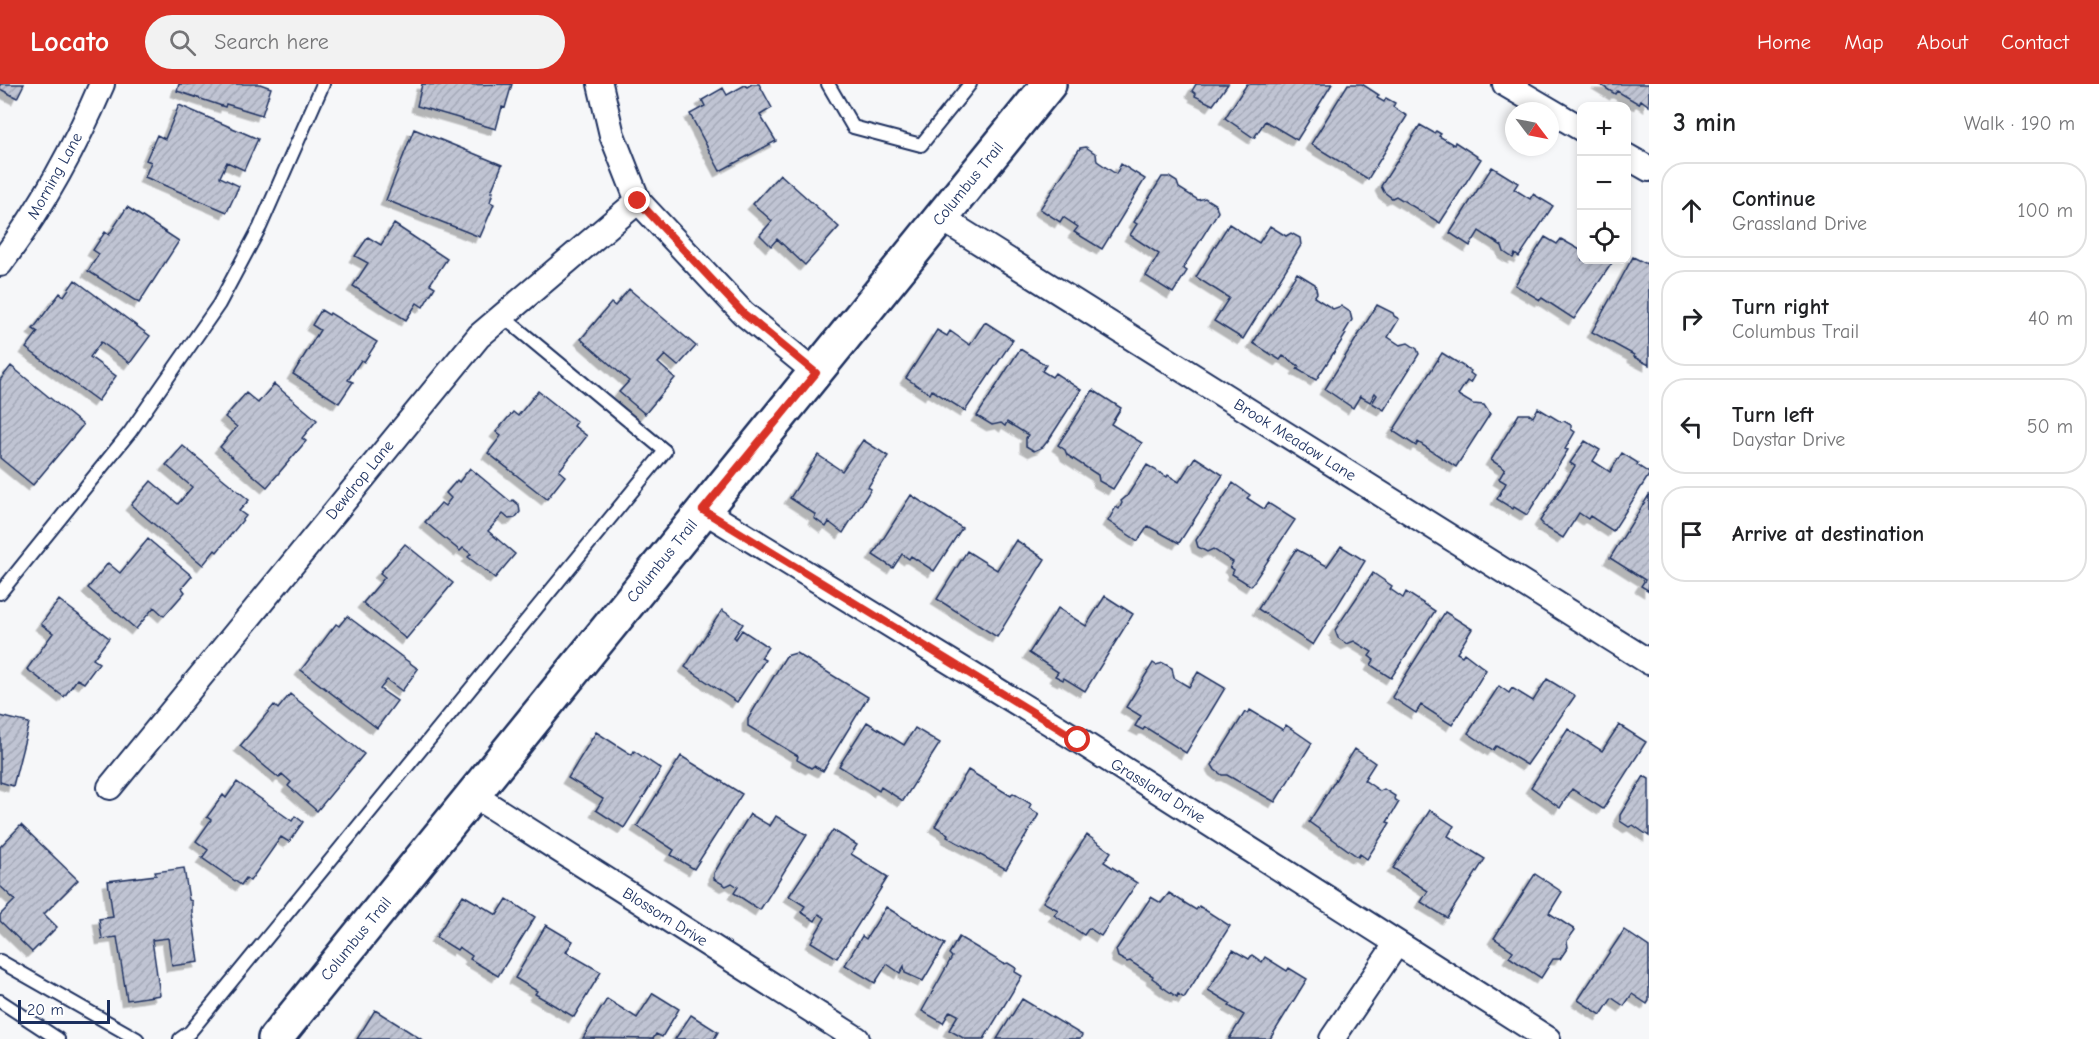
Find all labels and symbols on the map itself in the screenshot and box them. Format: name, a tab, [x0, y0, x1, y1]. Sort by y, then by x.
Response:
north arrow	[1505, 102, 1559, 156]
street label: Morning Lane	[24, 130, 86, 222]
street label: Columbus Trail	[929, 139, 1007, 229]
route end	[624, 187, 650, 213]
street label: Brook Meadow Lane	[1231, 395, 1359, 485]
street label: Dewdrop Lane	[322, 437, 398, 523]
street label: Columbus Trail	[623, 516, 701, 606]
route start	[1064, 726, 1090, 752]
street label: Grassland Drive	[1107, 755, 1209, 827]
street label: Blossom Drive	[619, 884, 711, 950]
street label: Columbus Trail	[317, 894, 395, 984]
scale bar	[18, 997, 110, 1024]

